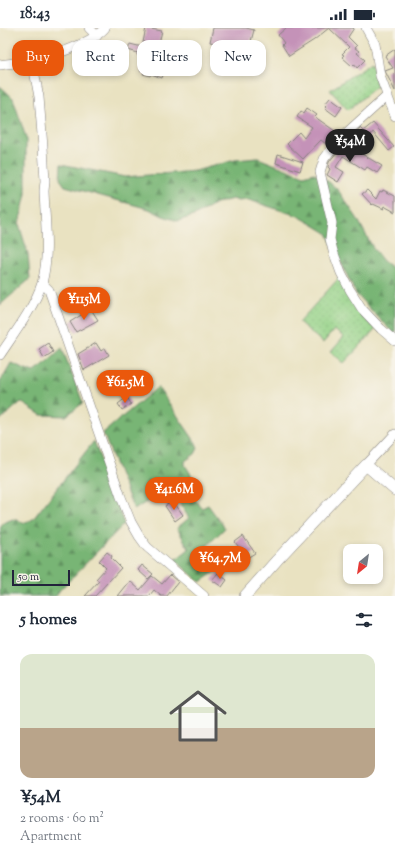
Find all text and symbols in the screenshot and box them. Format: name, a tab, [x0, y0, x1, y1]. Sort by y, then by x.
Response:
text: 18:43	[20, 4, 50, 25]
chip: Buy	[12, 40, 64, 76]
chip: Rent	[72, 40, 129, 76]
chip: Filters	[137, 40, 202, 76]
chip: New	[210, 40, 266, 76]
pin: ¥54M	[326, 129, 374, 163]
text: ¥54M	[334, 133, 366, 151]
pin: ¥115M	[56, 287, 112, 321]
text: ¥115M	[67, 291, 101, 309]
pin: ¥61.5M	[92, 370, 158, 404]
text: ¥61.5M	[105, 374, 145, 392]
pin: ¥41.6M	[141, 477, 207, 511]
text: ¥41.6M	[154, 481, 194, 499]
north arrow	[343, 544, 383, 584]
map controls	[343, 544, 383, 584]
pin: ¥64.7M	[187, 546, 253, 580]
text: ¥64.7M	[199, 550, 241, 568]
scale bar	[12, 568, 70, 587]
text: 50 m	[18, 569, 39, 585]
text: 5 homes	[20, 608, 77, 632]
icon: filters	[353, 609, 375, 631]
icon: home	[162, 680, 234, 752]
text: ¥54M	[20, 786, 61, 810]
text: 2 rooms · 60 m²	[20, 810, 104, 828]
text: Apartment	[20, 828, 81, 846]

